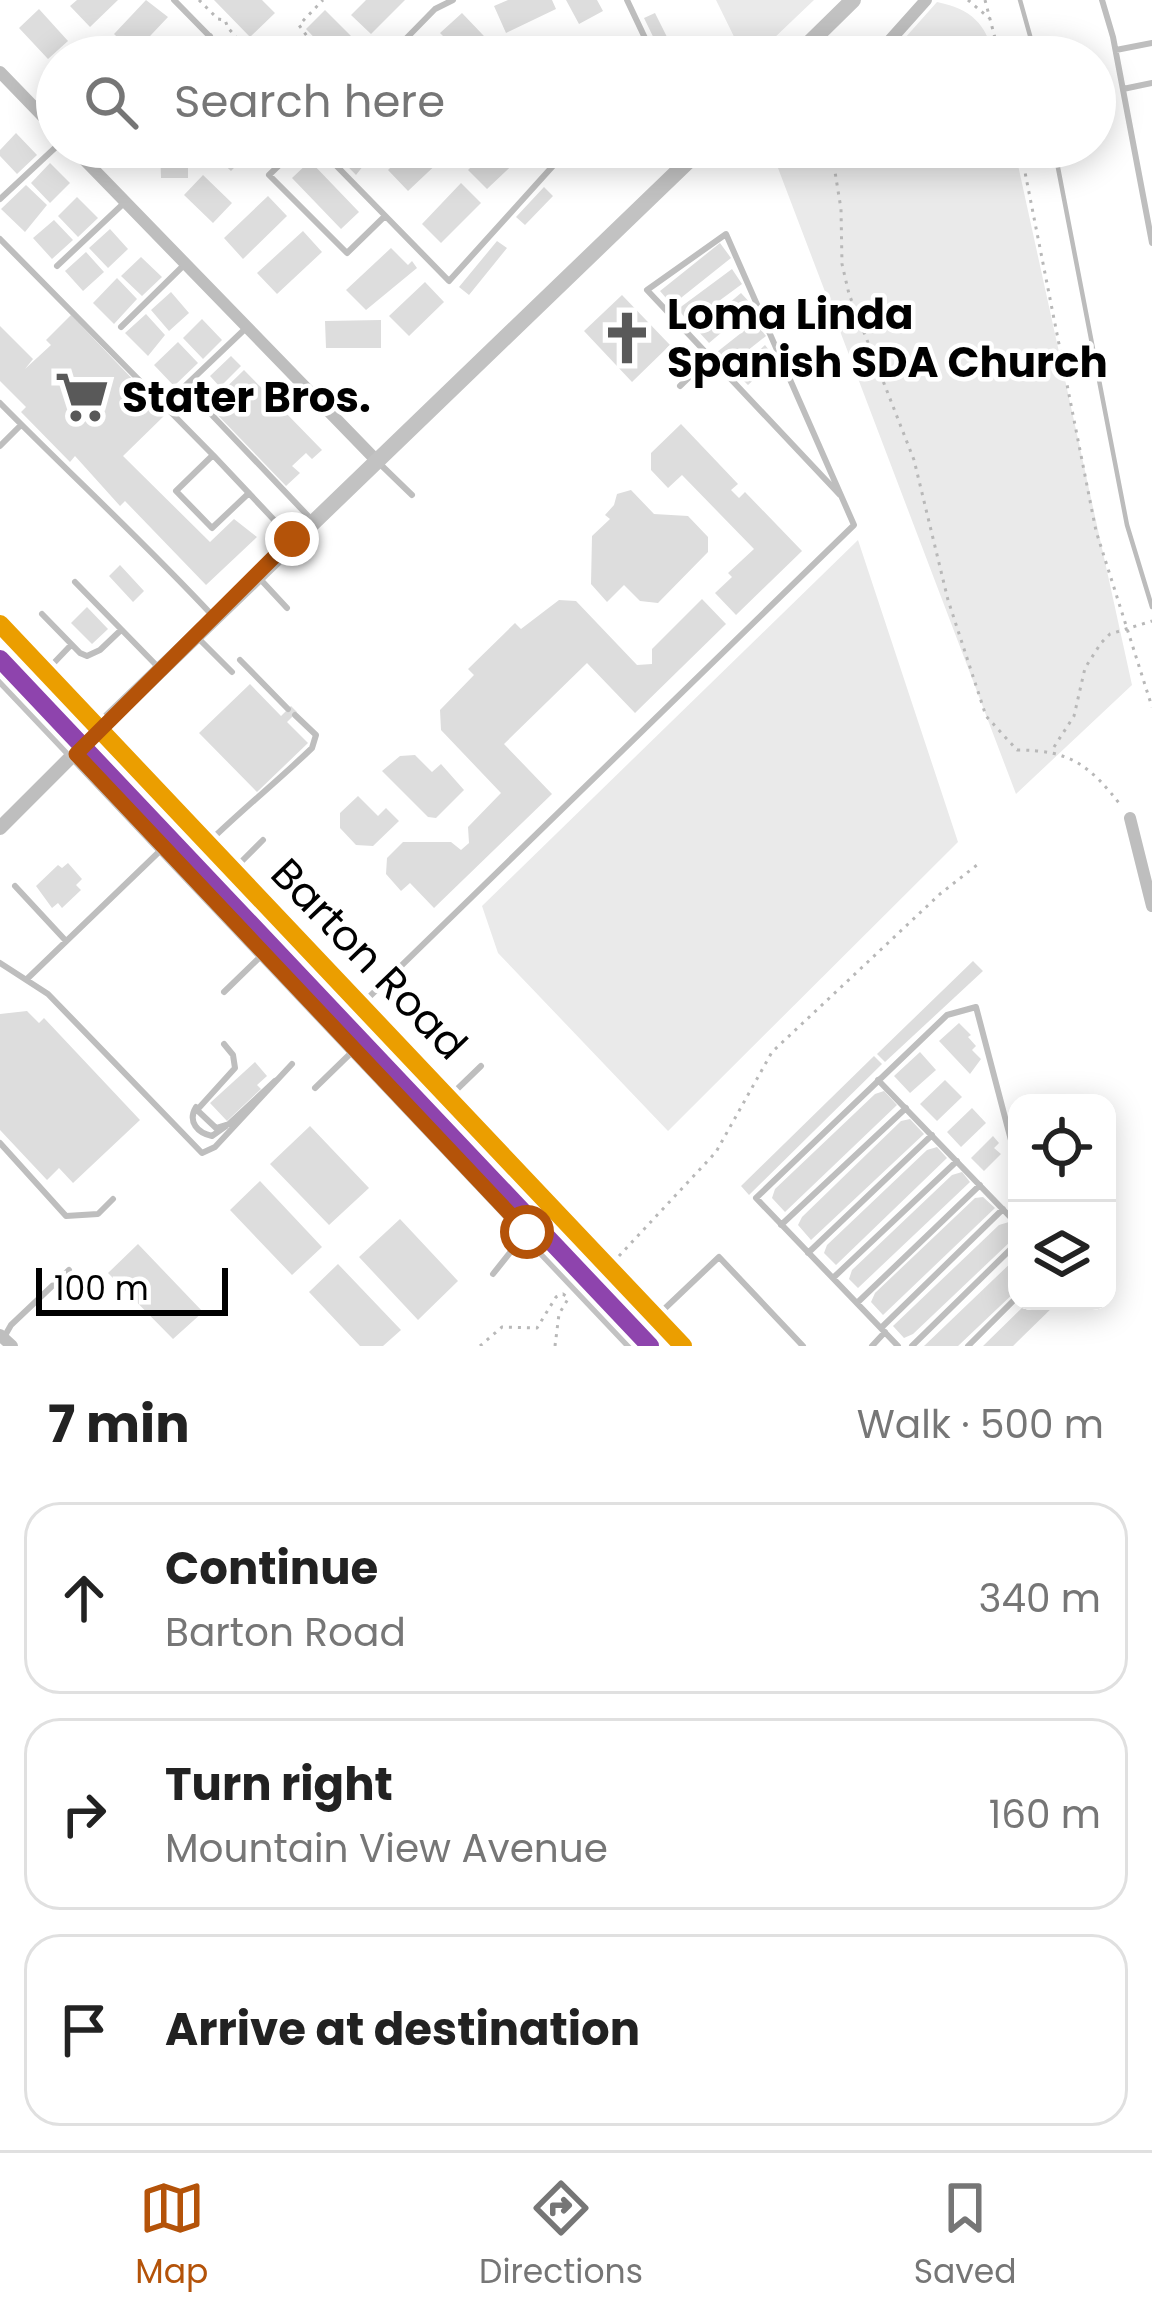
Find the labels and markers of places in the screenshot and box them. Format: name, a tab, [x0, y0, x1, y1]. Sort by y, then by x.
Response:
place label: Loma Linda Spanish SDA Church	[667, 285, 1108, 392]
church icon: Loma Linda Spanish SDA Church	[598, 309, 656, 367]
supermarket icon: Stater Bros.	[53, 368, 111, 426]
place label: Stater Bros.	[122, 368, 371, 427]

